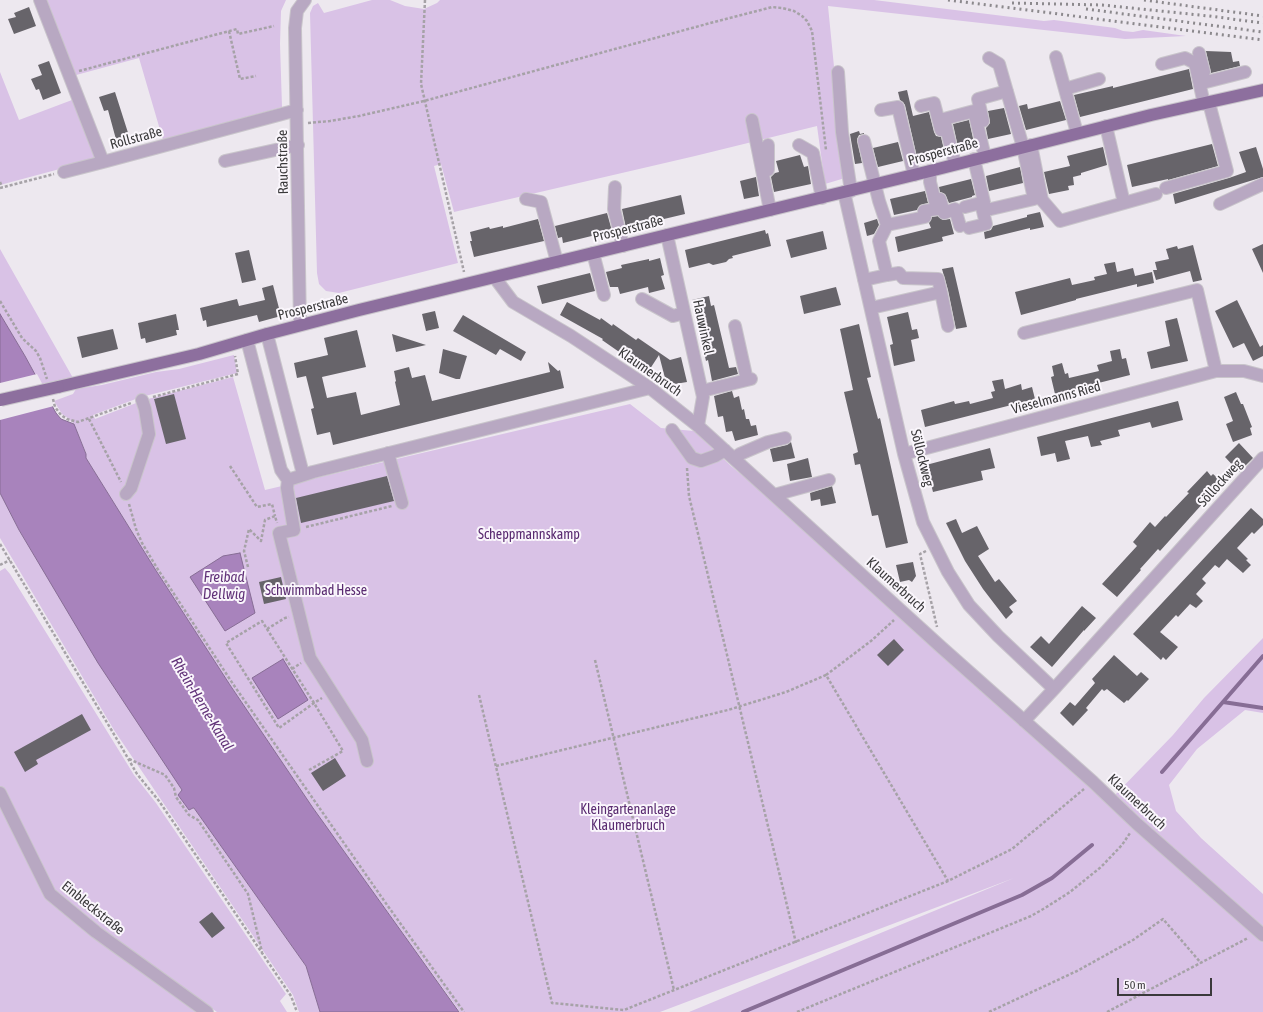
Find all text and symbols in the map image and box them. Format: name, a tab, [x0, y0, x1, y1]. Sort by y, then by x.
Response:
street label: Rollstraße	[108, 123, 164, 153]
street label: Rauchstraße	[274, 130, 292, 194]
street label: Prosperstraße	[906, 135, 980, 169]
street label: Prosperstraße	[591, 212, 665, 246]
street label: Prosperstraße	[276, 290, 350, 324]
street label: Hauwinkel	[689, 298, 717, 356]
street label: Klaumerbruch	[615, 344, 685, 400]
street label: Vieselmanns Ried	[1010, 378, 1102, 418]
street label: Söllockweg	[907, 428, 937, 488]
street label: Söllockweg	[1194, 456, 1246, 510]
park label: Scheppmannskamp	[478, 527, 580, 543]
street label: Klaumerbruch	[863, 554, 929, 616]
water label: Freibad Dellwig	[203, 568, 245, 603]
park label: Schwimmbad Hesse	[265, 583, 367, 599]
water label: Rhein-Herne-Kanal	[167, 654, 237, 754]
street label: Klaumerbruch	[1104, 771, 1170, 833]
park label: Kleingartenanlage Klaumerbruch	[580, 802, 676, 834]
street label: Einbleckstraße	[58, 878, 128, 938]
scale bar	[1119, 970, 1214, 996]
text: 50 m	[1124, 978, 1146, 992]

